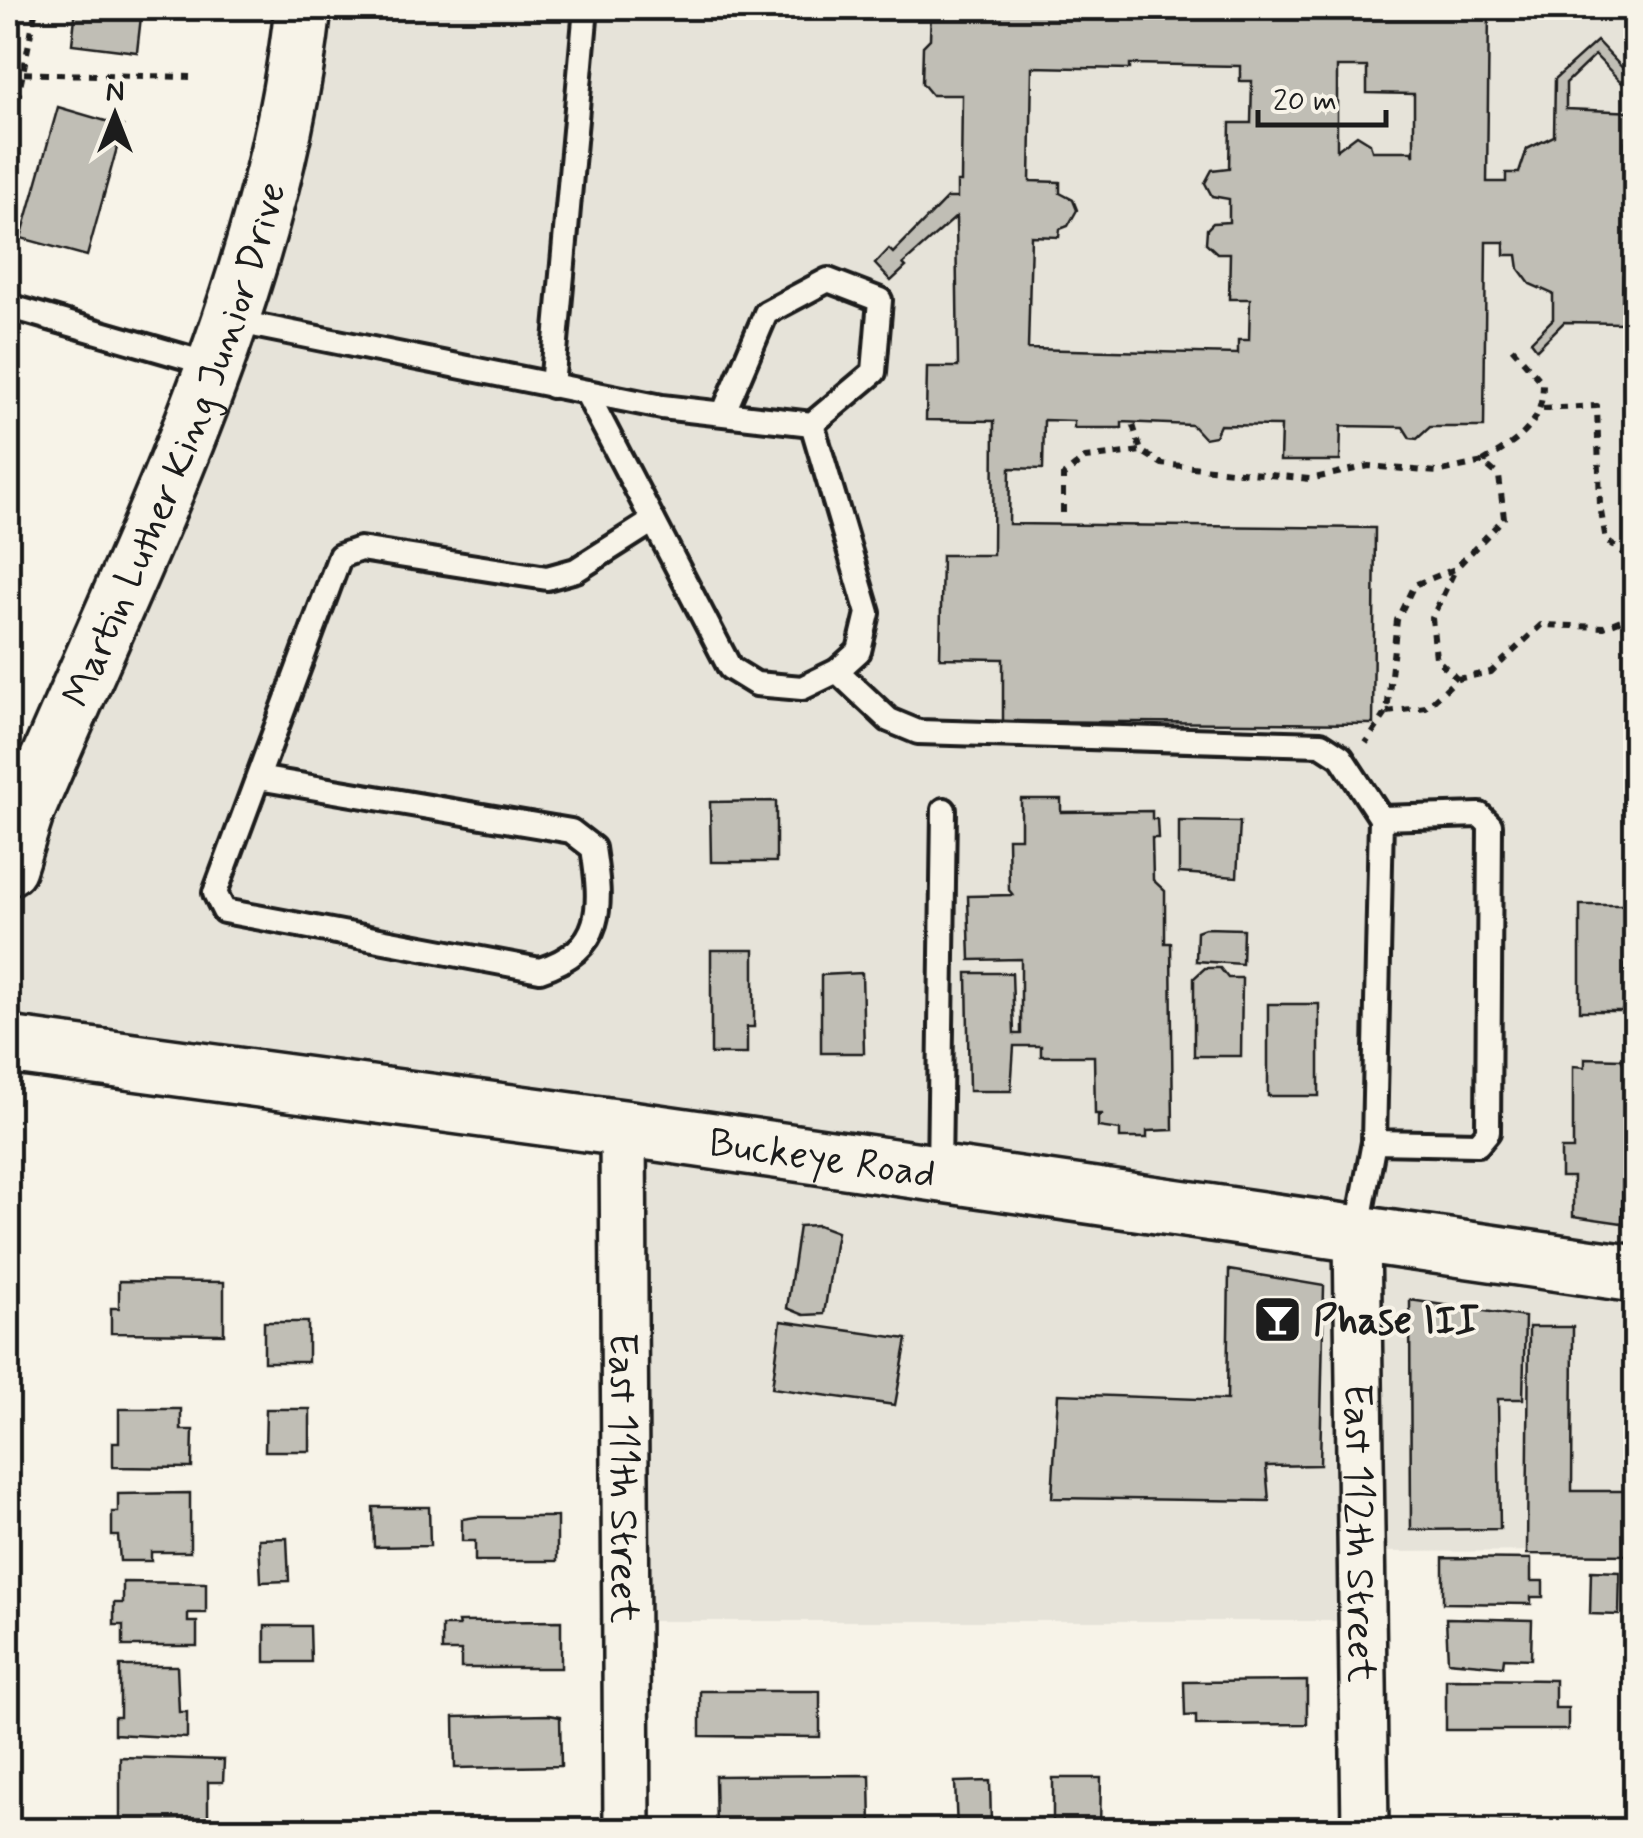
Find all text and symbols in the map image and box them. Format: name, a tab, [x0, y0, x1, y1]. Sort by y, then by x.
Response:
north arrow	[65, 65, 165, 165]
scale bar	[1258, 65, 1386, 127]
text: N	[106, 74, 124, 111]
text: 20 m	[1273, 82, 1337, 121]
street label: Martin Luther King Junior Drive	[52, 177, 299, 716]
street label: Buckeye Road	[705, 1118, 939, 1202]
bar icon: Phase III	[1252, 1293, 1304, 1345]
place label: Phase III	[1313, 1296, 1479, 1348]
street label: East 111th Street	[595, 1332, 649, 1624]
street label: East 112th Street	[1330, 1383, 1386, 1683]

